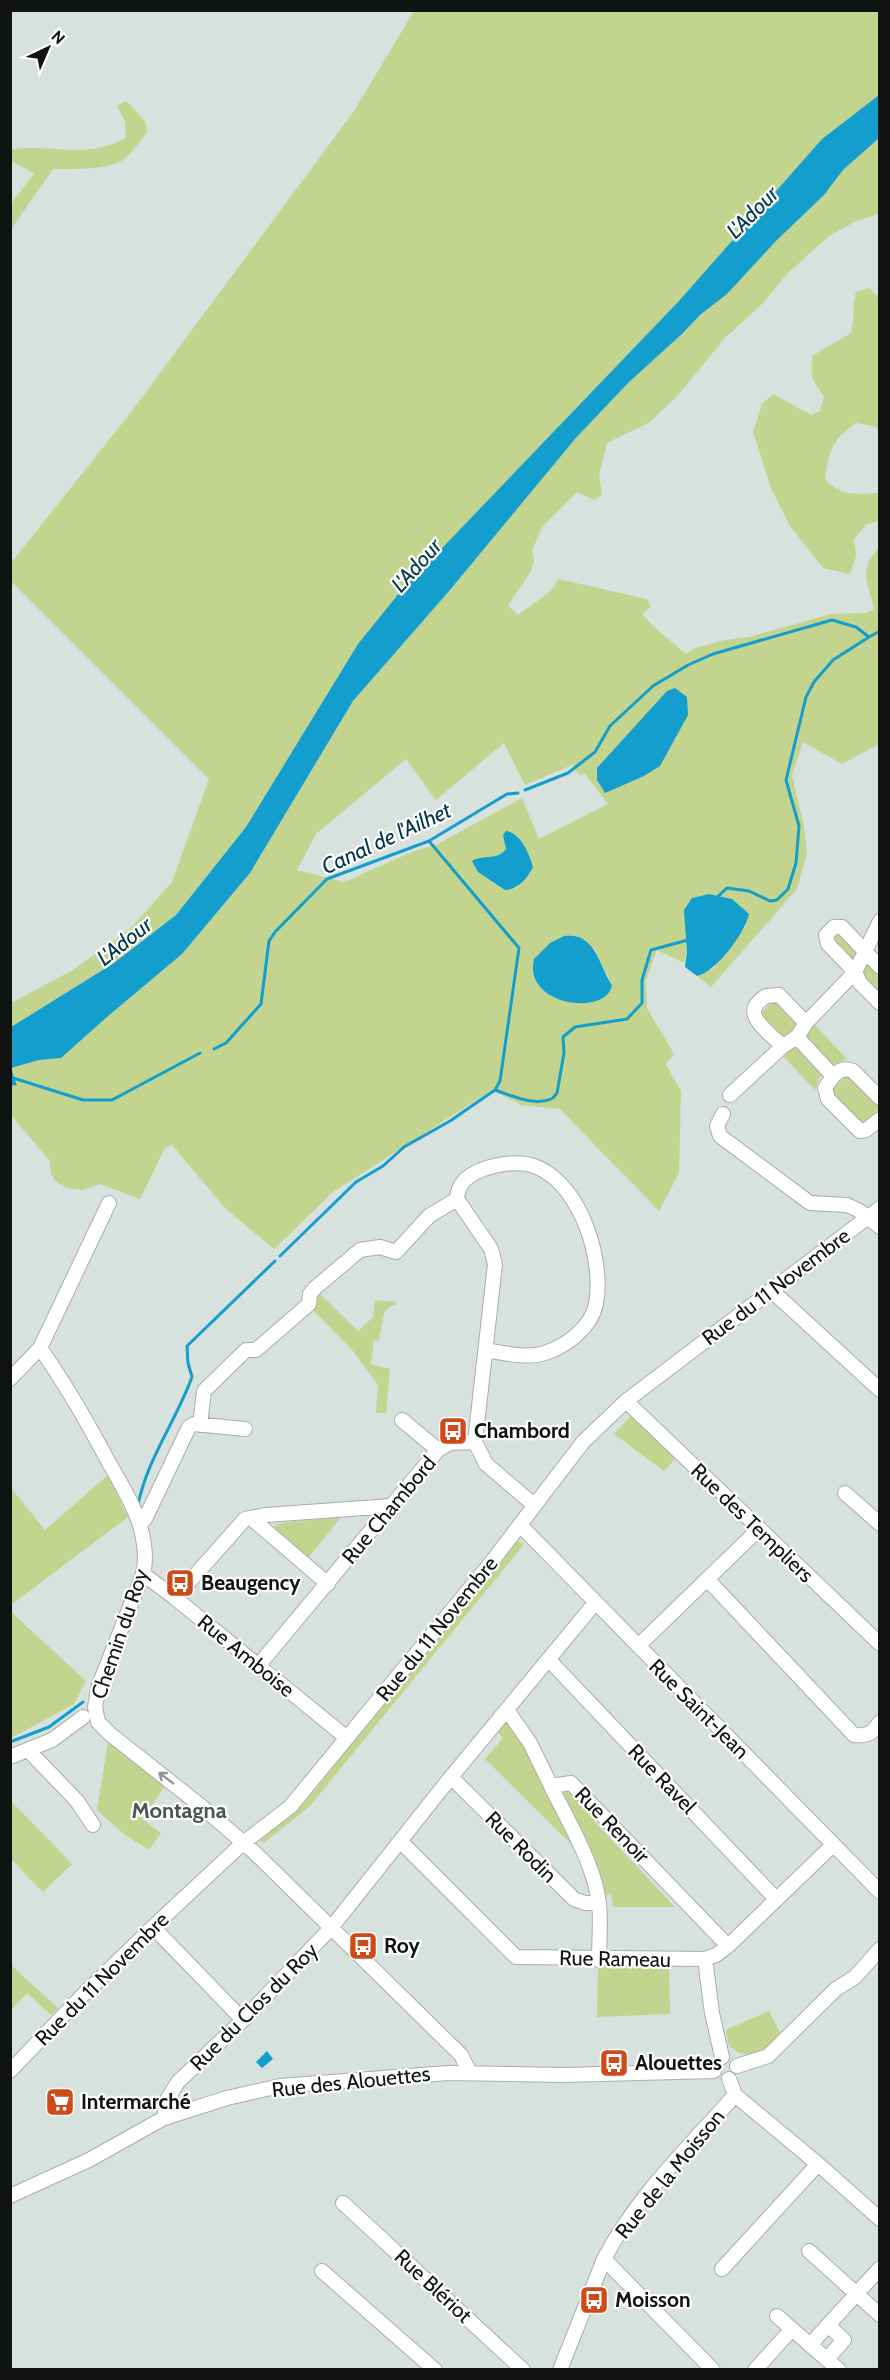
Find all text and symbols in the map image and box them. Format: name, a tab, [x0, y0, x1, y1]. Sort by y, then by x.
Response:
north arrow	[18, 18, 78, 78]
text: N	[47, 27, 69, 48]
water label: L'Adour	[721, 180, 785, 244]
water label: L'Adour	[385, 532, 448, 598]
water label: Canal de l'Ailhet	[317, 796, 457, 880]
water label: L'Adour	[91, 911, 158, 971]
street label: Rue du 11 Novembre	[697, 1223, 855, 1350]
bus stop icon: Chambord	[437, 1415, 469, 1447]
place label: Chambord	[474, 1418, 570, 1443]
street label: Rue Chambord	[336, 1451, 441, 1569]
street label: Rue des Templiers	[686, 1458, 819, 1588]
street label: Rue du 11 Novembre	[371, 1551, 503, 1706]
street label: Chemin du Roy	[86, 1565, 154, 1702]
bus stop icon: Beaugency	[164, 1567, 196, 1599]
place label: Beaugency	[201, 1570, 301, 1595]
street label: Rue Amboise	[193, 1609, 300, 1702]
street label: Rue Saint-Jean	[644, 1654, 754, 1764]
street label: Rue Ravel	[623, 1739, 702, 1819]
one-way arrow	[158, 1772, 174, 1785]
street label: Rue Renoir	[570, 1781, 655, 1868]
district label: Montagna	[131, 1797, 227, 1824]
street label: Rue Rodin	[480, 1806, 562, 1888]
street label: Rue du 11 Novembre	[30, 1906, 174, 2051]
bus stop icon: Roy	[347, 1930, 379, 1962]
place label: Roy	[384, 1933, 420, 1958]
street label: Rue du Clos du Roy	[184, 1937, 323, 2076]
street label: Rue Rameau	[559, 1945, 671, 1972]
bus stop icon: Alouettes	[598, 2047, 630, 2079]
place label: Alouettes	[635, 2050, 722, 2075]
street label: Rue des Alouettes	[270, 2061, 432, 2102]
supermarket icon: Intermarché	[44, 2086, 76, 2118]
place label: Intermarché	[81, 2089, 191, 2114]
street label: Rue de la Moisson	[610, 2104, 729, 2243]
street label: Rue Blériot	[390, 2244, 477, 2328]
bus stop icon: Moisson	[578, 2284, 610, 2316]
place label: Moisson	[615, 2287, 691, 2312]

